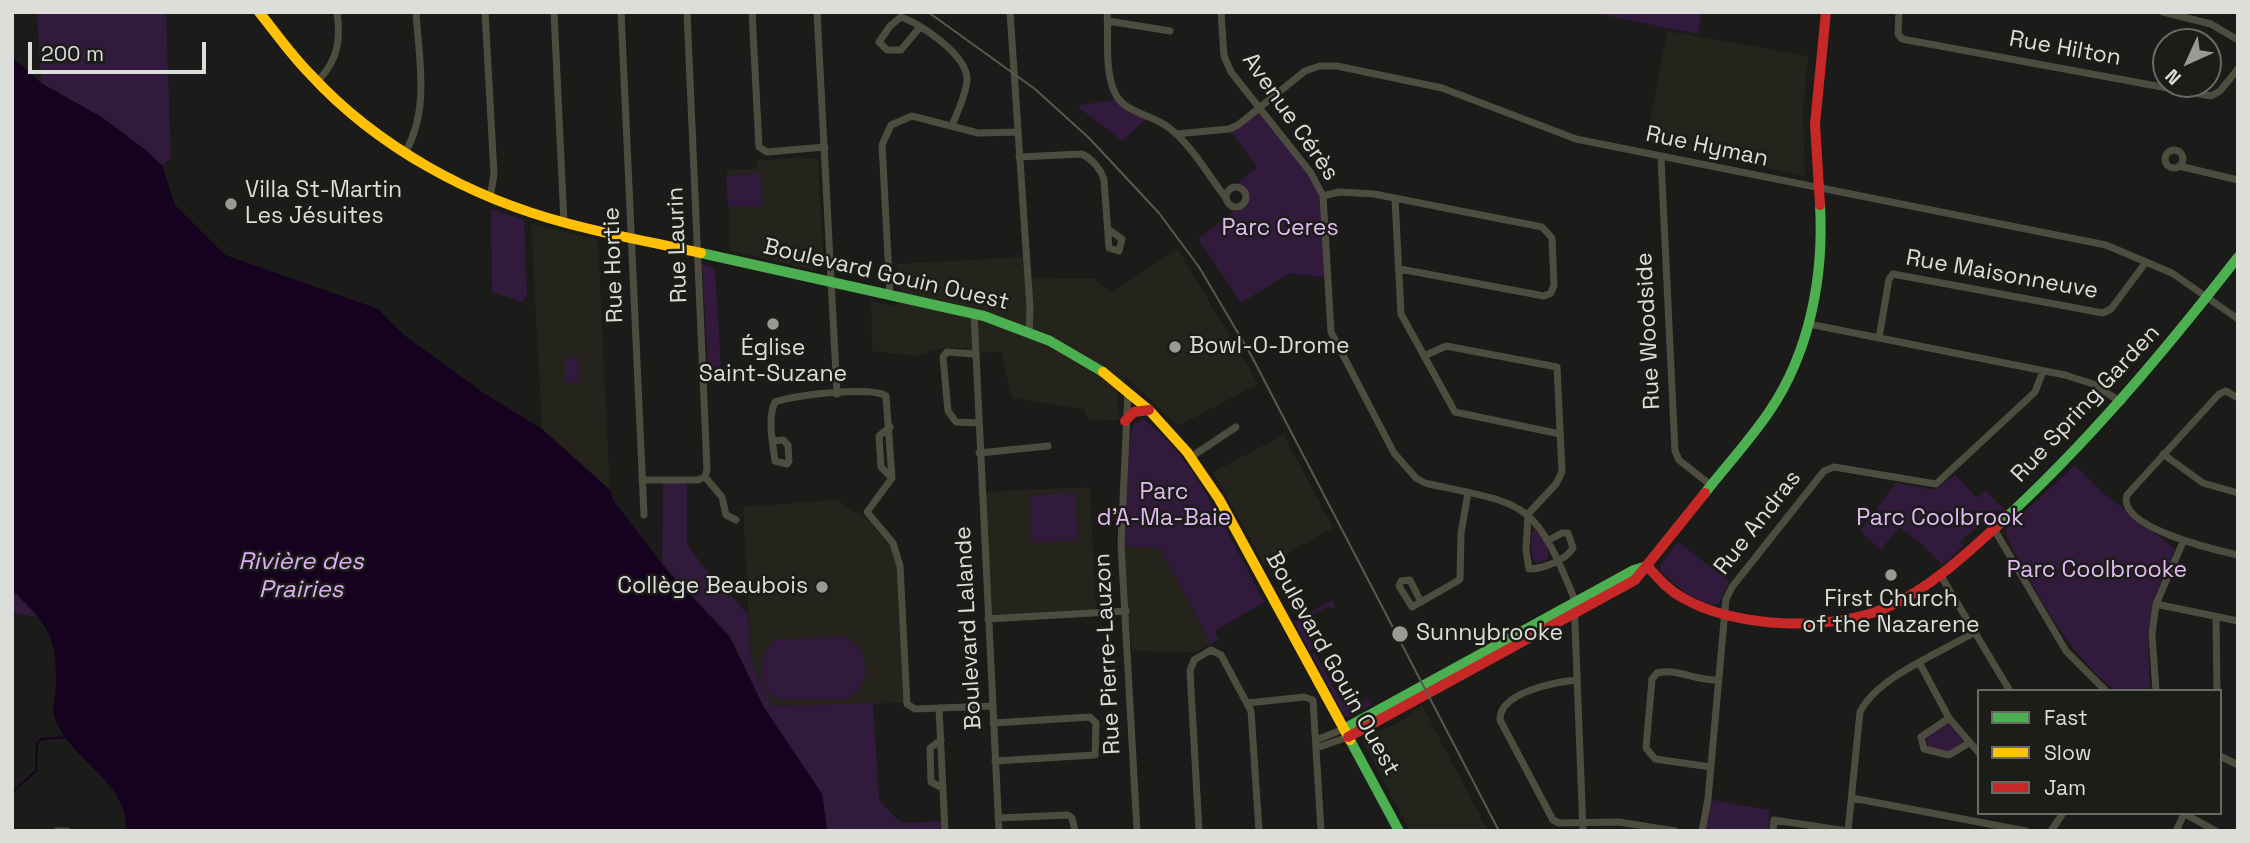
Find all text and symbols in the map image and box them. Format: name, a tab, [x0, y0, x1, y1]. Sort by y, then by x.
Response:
street label: Rue Hilton	[2007, 26, 2123, 72]
scale bar	[32, 28, 210, 72]
north arrow	[2152, 28, 2222, 98]
text: 200 m	[41, 40, 104, 67]
street label: Avenue Cérès	[1236, 48, 1344, 186]
text: N	[2160, 63, 2187, 90]
street label: Rue Hyman	[1643, 121, 1771, 173]
place label: Villa St-Martin Les Jésuites	[245, 177, 402, 231]
street label: Rue Laurin	[662, 187, 694, 303]
marker: Villa St-Martin Les Jésuites	[223, 196, 239, 212]
street label: Rue Hortie	[598, 207, 630, 323]
park label: Parc Ceres	[1221, 215, 1339, 243]
street label: Boulevard Gouin Ouest	[761, 233, 1011, 317]
street label: Rue Maisonneuve	[1904, 245, 2100, 305]
street label: Rue Woodside	[1631, 252, 1667, 410]
marker: Église Saint-Suzane	[765, 316, 781, 332]
street label: Rue Spring Garden	[2006, 320, 2166, 488]
place label: Bowl-O-Drome	[1189, 333, 1350, 361]
place label: Église Saint-Suzane	[699, 335, 847, 389]
marker: Bowl-O-Drome	[1167, 339, 1183, 355]
street label: Rue Andras	[1709, 465, 1807, 581]
park label: Parc d'A-Ma-Baie	[1097, 479, 1231, 533]
park label: Parc Coolbrook	[1856, 505, 2024, 533]
street label: Boulevard Lalande	[950, 526, 988, 730]
street label: Boulevard Gouin Ouest	[1259, 547, 1405, 781]
water label: Rivière des Prairies	[238, 548, 364, 604]
street label: Rue Pierre-Lauzon	[1089, 553, 1127, 755]
park label: Parc Coolbrooke	[2007, 557, 2187, 585]
marker: First Church of the Nazarene	[1883, 567, 1899, 583]
place label: Collège Beaubois	[617, 573, 808, 601]
marker: Collège Beaubois	[814, 579, 830, 595]
place label: First Church of the Nazarene	[1802, 586, 1980, 640]
place label: Sunnybrooke	[1416, 620, 1563, 648]
marker: Sunnybrooke	[1390, 624, 1410, 644]
legend	[1977, 689, 2222, 815]
text: Fast	[2044, 704, 2088, 731]
text: Slow	[2044, 739, 2092, 766]
text: Jam	[2044, 774, 2086, 801]

